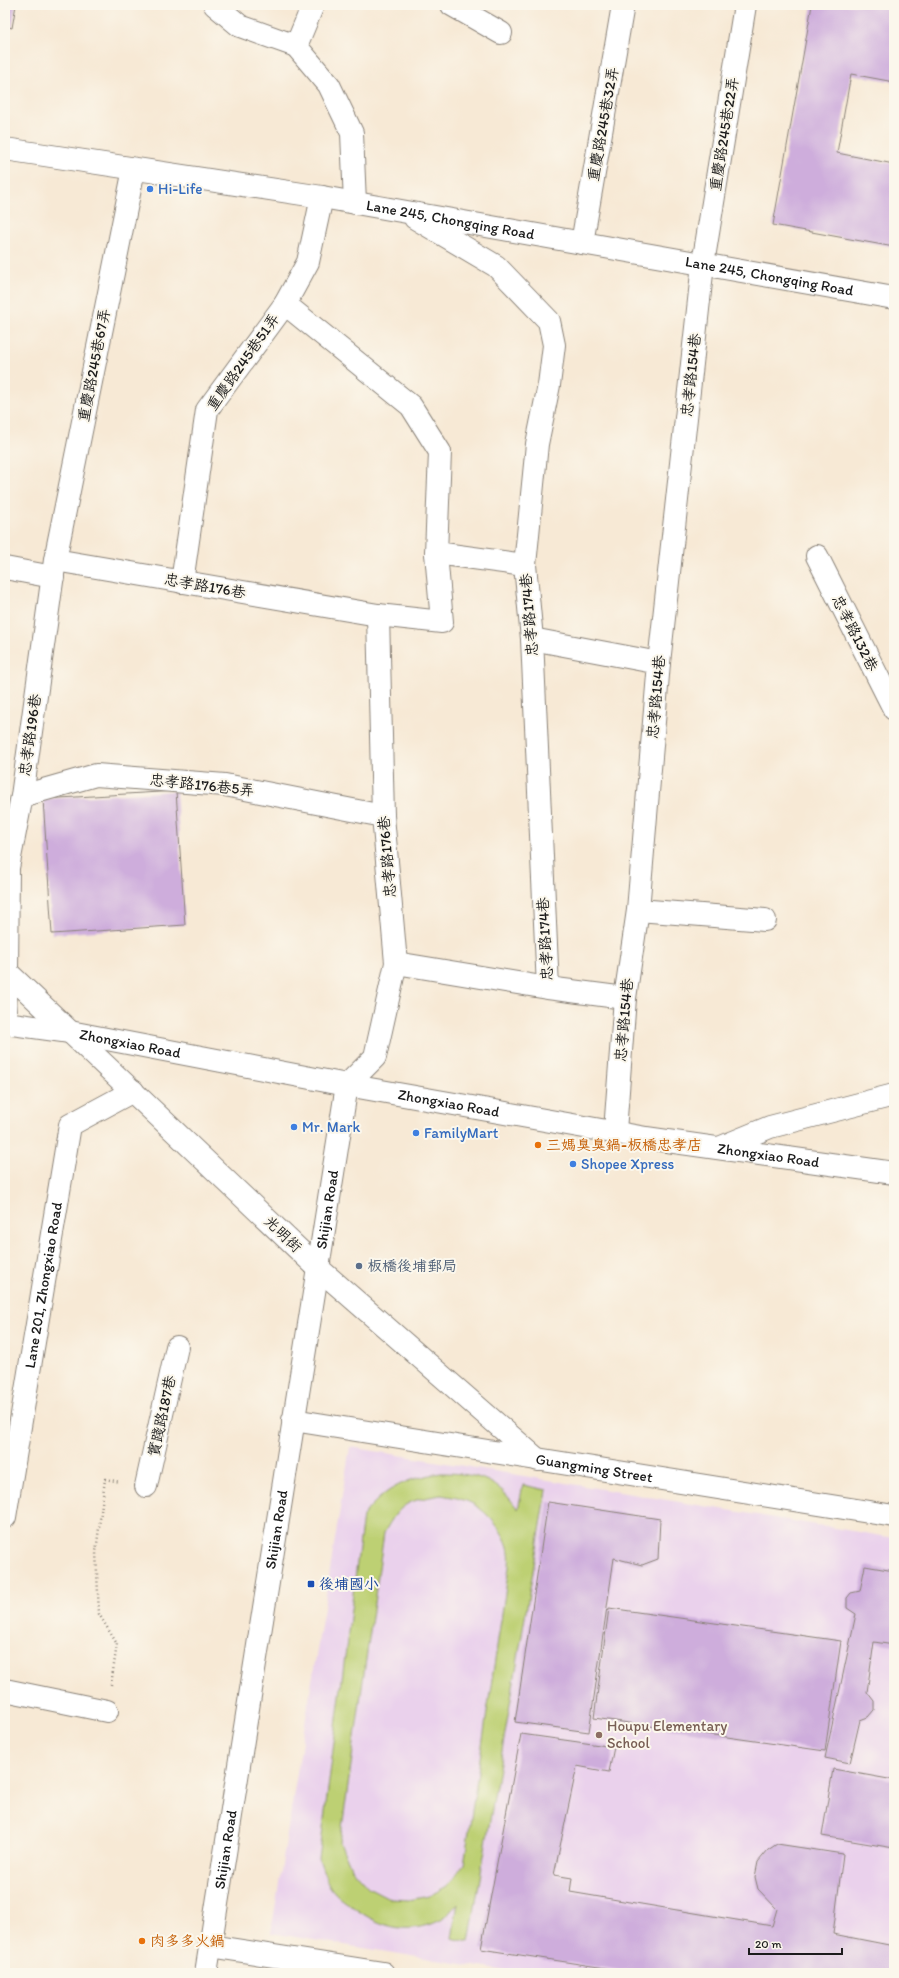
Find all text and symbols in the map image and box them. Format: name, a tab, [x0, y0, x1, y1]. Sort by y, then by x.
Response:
street label: 重慶路245巷32弄	[584, 65, 622, 183]
street label: 重慶路245巷22弄	[706, 76, 742, 192]
place label: Hi-Life	[158, 180, 203, 198]
marker: Hi-Life	[145, 184, 155, 194]
street label: Lane 245, Chongqing Road	[365, 196, 537, 244]
street label: Lane 245, Chongqing Road	[684, 252, 856, 300]
street label: 重慶路245巷67弄	[74, 307, 114, 423]
street label: 重慶路245巷51弄	[203, 310, 283, 414]
street label: 忠孝路154巷	[678, 332, 704, 418]
street label: 忠孝路176巷	[163, 570, 247, 602]
street label: 忠孝路174巷	[516, 573, 542, 657]
street label: 忠孝路132巷	[828, 592, 882, 674]
street label: 忠孝路154巷	[643, 654, 669, 740]
street label: 忠孝路196巷	[15, 693, 45, 777]
street label: 忠孝路176巷5弄	[149, 771, 255, 799]
street label: 忠孝路176巷	[374, 815, 400, 899]
street label: 忠孝路174巷	[534, 897, 556, 981]
street label: 忠孝路154巷	[611, 977, 637, 1063]
street label: Zhongxiao Road	[78, 1025, 183, 1062]
street label: Zhongxiao Road	[397, 1085, 502, 1121]
place label: Mr. Mark	[302, 1118, 360, 1136]
marker: Mr. Mark	[289, 1122, 299, 1132]
place label: FamilyMart	[424, 1124, 499, 1142]
marker: FamilyMart	[411, 1128, 421, 1138]
place label: 三媽臭臭鍋-板橋忠孝店	[546, 1136, 702, 1154]
street label: Zhongxiao Road	[716, 1139, 821, 1171]
marker: 三媽臭臭鍋-板橋忠孝店	[533, 1140, 543, 1150]
place label: Shopee Xpress	[581, 1155, 675, 1173]
marker: Shopee Xpress	[568, 1159, 578, 1169]
street label: Shijian Road	[312, 1168, 342, 1250]
street label: Lane 201, Zhongxiao Road	[21, 1200, 66, 1370]
street label: 光明街	[261, 1212, 305, 1256]
place label: 板橋後埔郵局	[367, 1257, 457, 1275]
marker: 板橋後埔郵局	[354, 1261, 364, 1271]
street label: 實踐路187巷	[145, 1374, 179, 1458]
street label: Guangming Street	[534, 1450, 654, 1486]
street label: Shijian Road	[261, 1488, 292, 1570]
place label: 後埔國小	[319, 1575, 379, 1593]
marker: 後埔國小	[306, 1579, 316, 1589]
place label: Houpu Elementary School	[607, 1717, 727, 1752]
marker: Houpu Elementary School	[594, 1730, 604, 1740]
street label: Shijian Road	[210, 1808, 241, 1890]
scale bar	[749, 1930, 842, 1956]
place label: 肉多多火鍋	[150, 1932, 225, 1950]
marker: 肉多多火鍋	[137, 1936, 147, 1946]
text: 20 m	[755, 1937, 782, 1951]

